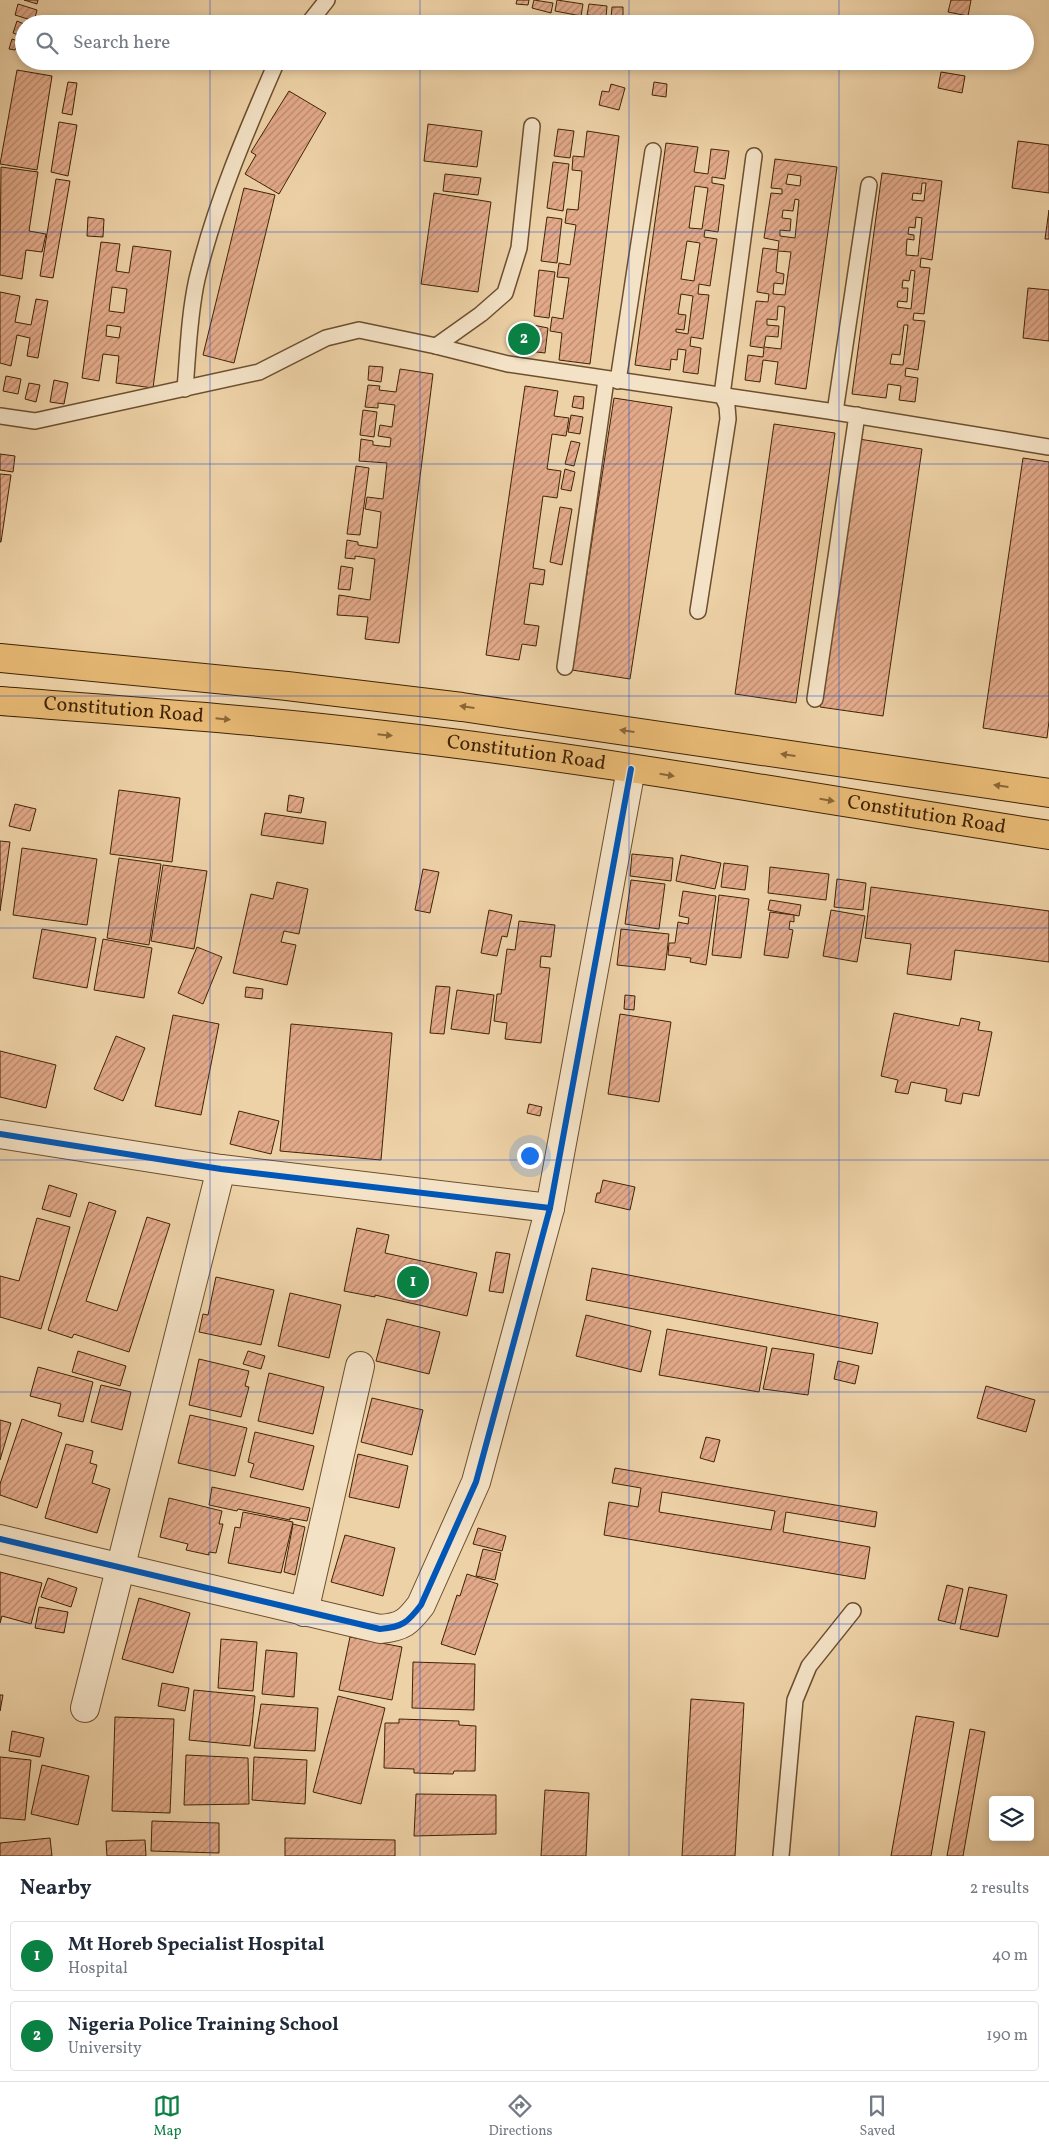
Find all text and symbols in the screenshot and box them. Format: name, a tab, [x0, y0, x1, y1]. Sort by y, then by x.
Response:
search box	[15, 15, 1034, 70]
icon: search	[33, 29, 61, 57]
text: Search here	[73, 30, 170, 56]
pin: 2	[508, 320, 540, 358]
street label: Constitution Road	[43, 690, 205, 731]
one-way arrow	[458, 703, 474, 711]
one-way arrow	[215, 715, 231, 723]
one-way arrow	[619, 727, 635, 735]
street label: Constitution Road	[445, 729, 608, 778]
one-way arrow	[377, 731, 393, 739]
one-way arrow	[780, 750, 796, 758]
one-way arrow	[659, 771, 675, 779]
one-way arrow	[992, 782, 1008, 790]
street label: Constitution Road	[845, 789, 1008, 842]
one-way arrow	[820, 797, 836, 805]
your location	[517, 1143, 543, 1169]
pin: 1	[397, 1263, 429, 1301]
map controls	[989, 1796, 1034, 1841]
button: layers	[989, 1796, 1034, 1841]
text: Nearby	[20, 1874, 91, 1903]
text: 2 results	[970, 1878, 1029, 1900]
text: Mt Horeb Specialist Hospital	[68, 1932, 325, 1958]
text: 1	[34, 1945, 40, 1967]
text: 40 m	[992, 1945, 1028, 1967]
text: Hospital	[68, 1958, 128, 1980]
text: Nigeria Police Training School	[68, 2012, 339, 2038]
text: 2	[33, 2025, 41, 2047]
text: 190 m	[986, 2025, 1028, 2047]
text: University	[68, 2038, 142, 2060]
tab: Map	[153, 2092, 181, 2141]
tab: Directions	[488, 2092, 553, 2141]
tab: Saved	[859, 2092, 896, 2141]

